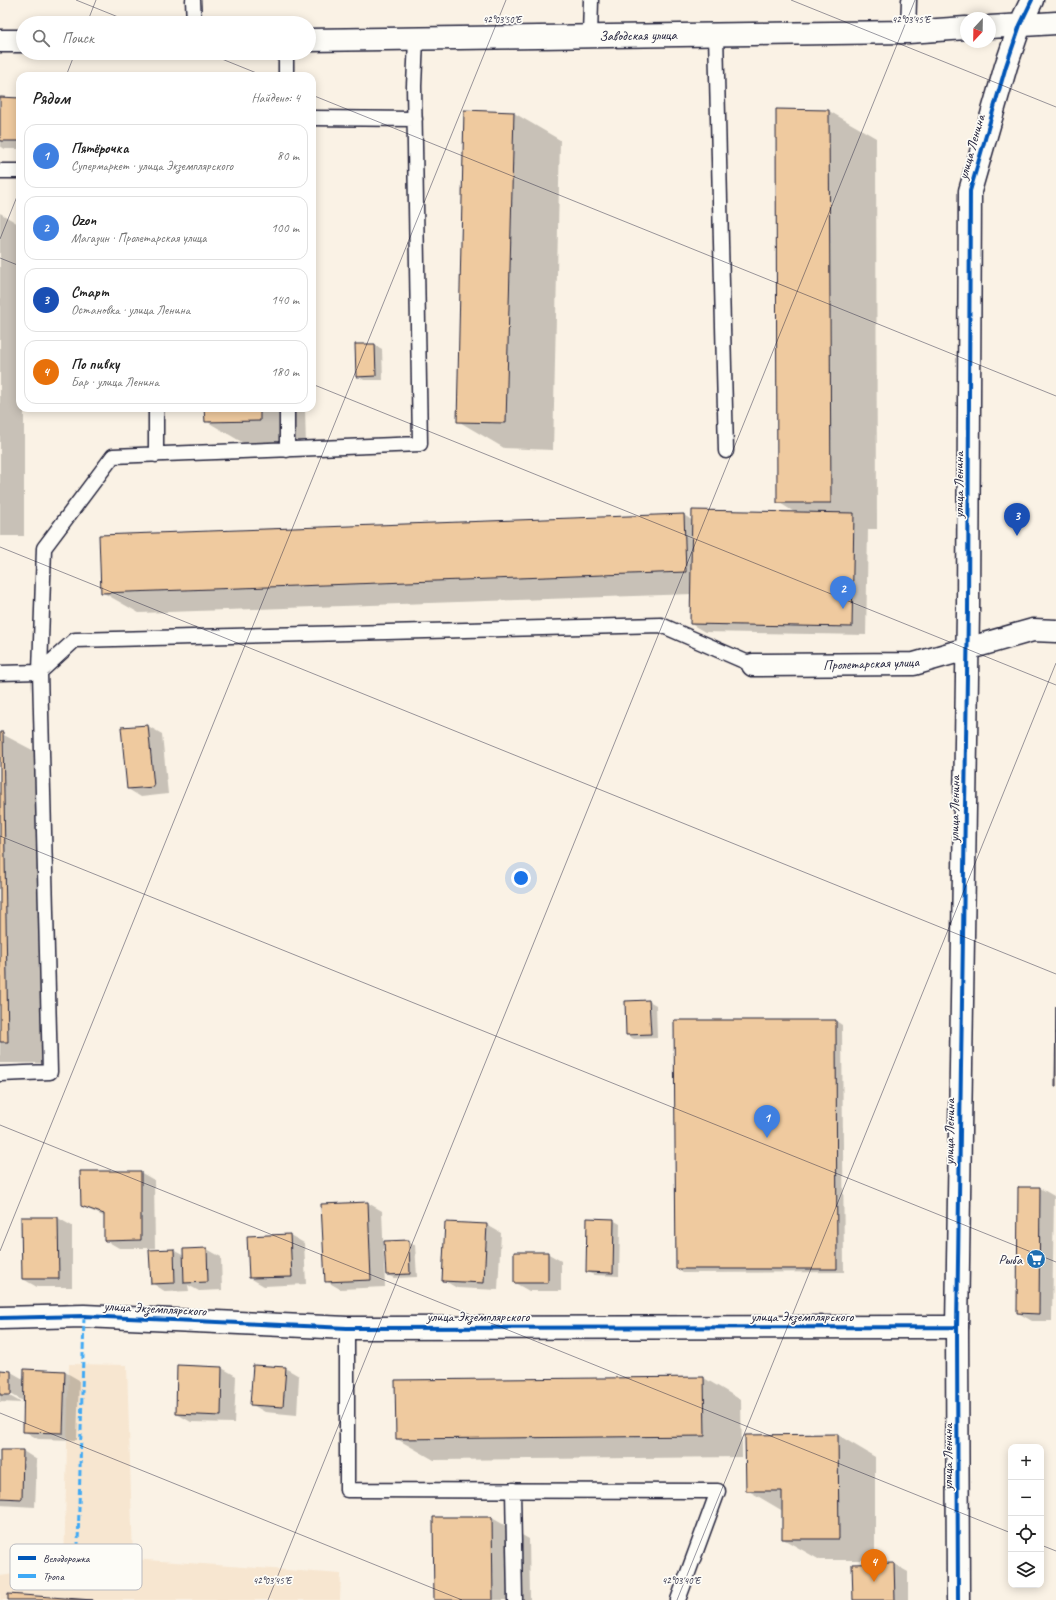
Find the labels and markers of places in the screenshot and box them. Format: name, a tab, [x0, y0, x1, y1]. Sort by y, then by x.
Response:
pin: 3	[1004, 503, 1030, 536]
pin: 2	[830, 576, 856, 609]
pin: 1	[754, 1105, 780, 1138]
supermarket icon: Рыба	[1025, 1248, 1047, 1270]
place label: Рыба	[998, 1251, 1023, 1268]
pin: 4	[861, 1549, 887, 1582]

